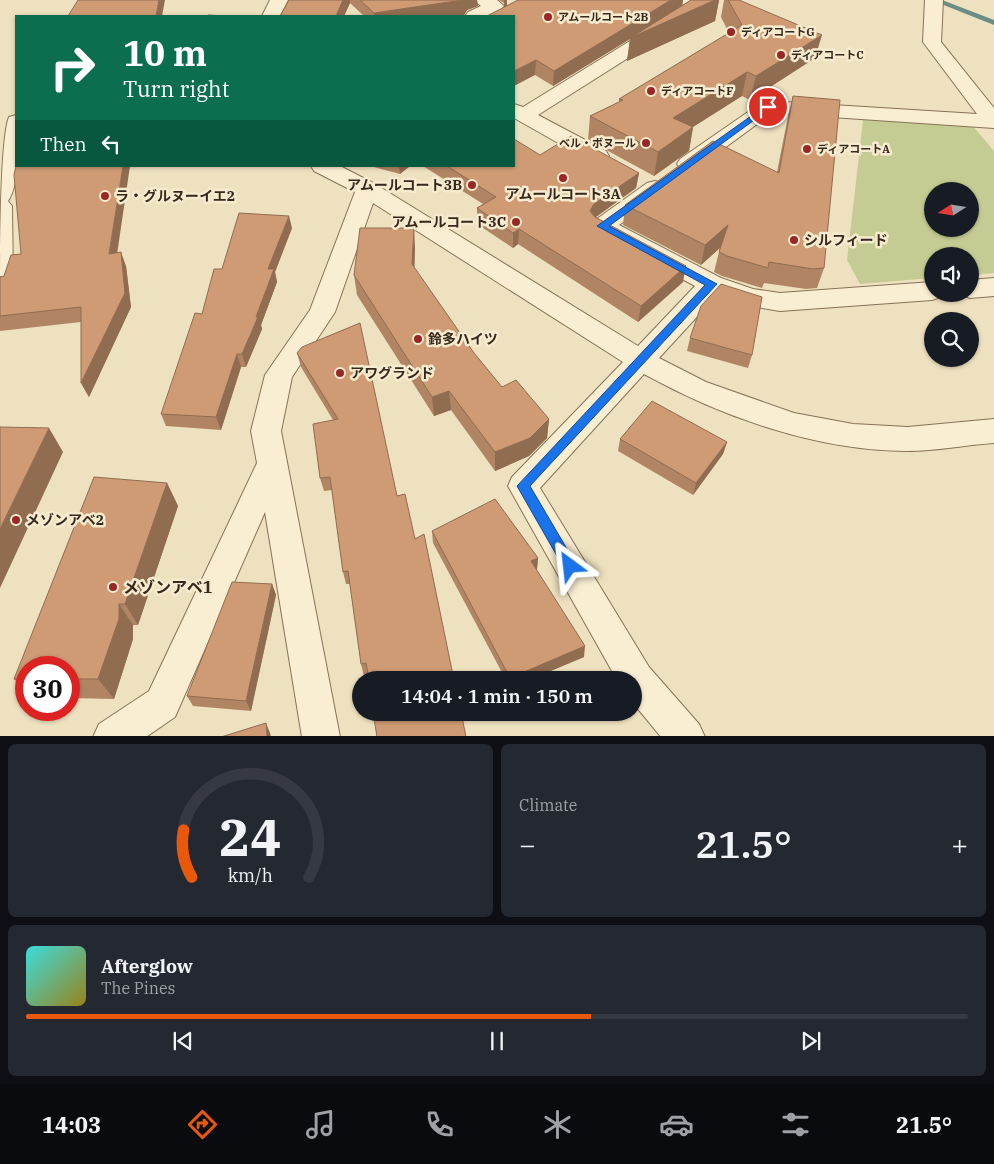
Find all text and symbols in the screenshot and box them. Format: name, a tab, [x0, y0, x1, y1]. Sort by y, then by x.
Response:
place label: アムールコート2B	[558, 10, 649, 24]
marker: アムールコート2B	[542, 11, 554, 23]
place label: ディアコートG	[741, 25, 815, 39]
marker: ディアコートG	[725, 26, 737, 38]
text: 10 m	[123, 30, 207, 76]
icon: right	[40, 35, 105, 100]
place label: ディアコートC	[791, 48, 864, 62]
marker: ディアコートC	[775, 49, 787, 61]
text: Turn right	[123, 74, 230, 103]
place label: ディアコートF	[661, 84, 733, 98]
marker: ディアコートF	[645, 85, 657, 97]
pin	[747, 86, 789, 128]
icon: arrive	[754, 93, 782, 121]
icon: left	[97, 130, 125, 158]
text: Then	[40, 132, 87, 156]
place label: ベル・ボヌール	[559, 136, 636, 150]
marker: ベル・ボヌール	[640, 137, 652, 149]
place label: ディアコートA	[817, 142, 890, 156]
marker: ディアコートA	[801, 143, 813, 155]
marker: アムールコート3A	[557, 172, 569, 184]
place label: アムールコート3B	[347, 176, 462, 194]
marker: アムールコート3B	[466, 179, 478, 191]
north arrow	[924, 182, 979, 238]
map controls	[924, 182, 979, 367]
place label: アムールコート3A	[506, 185, 621, 203]
place label: ラ・グルヌーイエ2	[115, 187, 235, 205]
marker: ラ・グルヌーイエ2	[99, 190, 111, 202]
place label: アムールコート3C	[392, 213, 506, 231]
marker: アムールコート3C	[510, 216, 522, 228]
place label: シルフィード	[804, 231, 888, 249]
marker: シルフィード	[788, 234, 800, 246]
button: sound	[924, 247, 979, 302]
button: search	[924, 312, 979, 367]
place label: 鈴多ハイツ	[428, 330, 498, 348]
marker: 鈴多ハイツ	[412, 333, 424, 345]
place label: アワグランド	[350, 364, 434, 382]
marker: アワグランド	[334, 367, 346, 379]
place label: メゾンアベ2	[26, 511, 104, 529]
marker: メゾンアベ2	[10, 514, 22, 526]
position arrow	[543, 539, 595, 591]
place label: メゾンアベ1	[123, 577, 212, 597]
marker: メゾンアベ1	[107, 581, 119, 593]
speed limit sign: 30	[15, 656, 80, 721]
text: 14:04 · 1 min · 150 m	[401, 684, 593, 708]
text: Climate	[519, 795, 577, 815]
text: 24	[219, 803, 282, 870]
text: 21.5°	[695, 819, 792, 868]
text: −	[519, 826, 536, 863]
text: +	[951, 826, 968, 863]
text: km/h	[228, 864, 273, 887]
text: Afterglow	[101, 954, 193, 978]
text: The Pines	[101, 978, 175, 998]
icon: previous	[169, 1027, 197, 1055]
icon: pause	[483, 1027, 511, 1055]
icon: next	[797, 1027, 825, 1055]
icon: directions	[185, 1107, 220, 1142]
icon: music	[303, 1107, 338, 1142]
icon: phone	[422, 1107, 457, 1142]
icon: climate	[540, 1107, 575, 1142]
icon: car	[659, 1107, 694, 1142]
icon: filters	[778, 1107, 813, 1142]
text: 14:03	[42, 1110, 101, 1139]
text: 21.5°	[896, 1110, 952, 1139]

